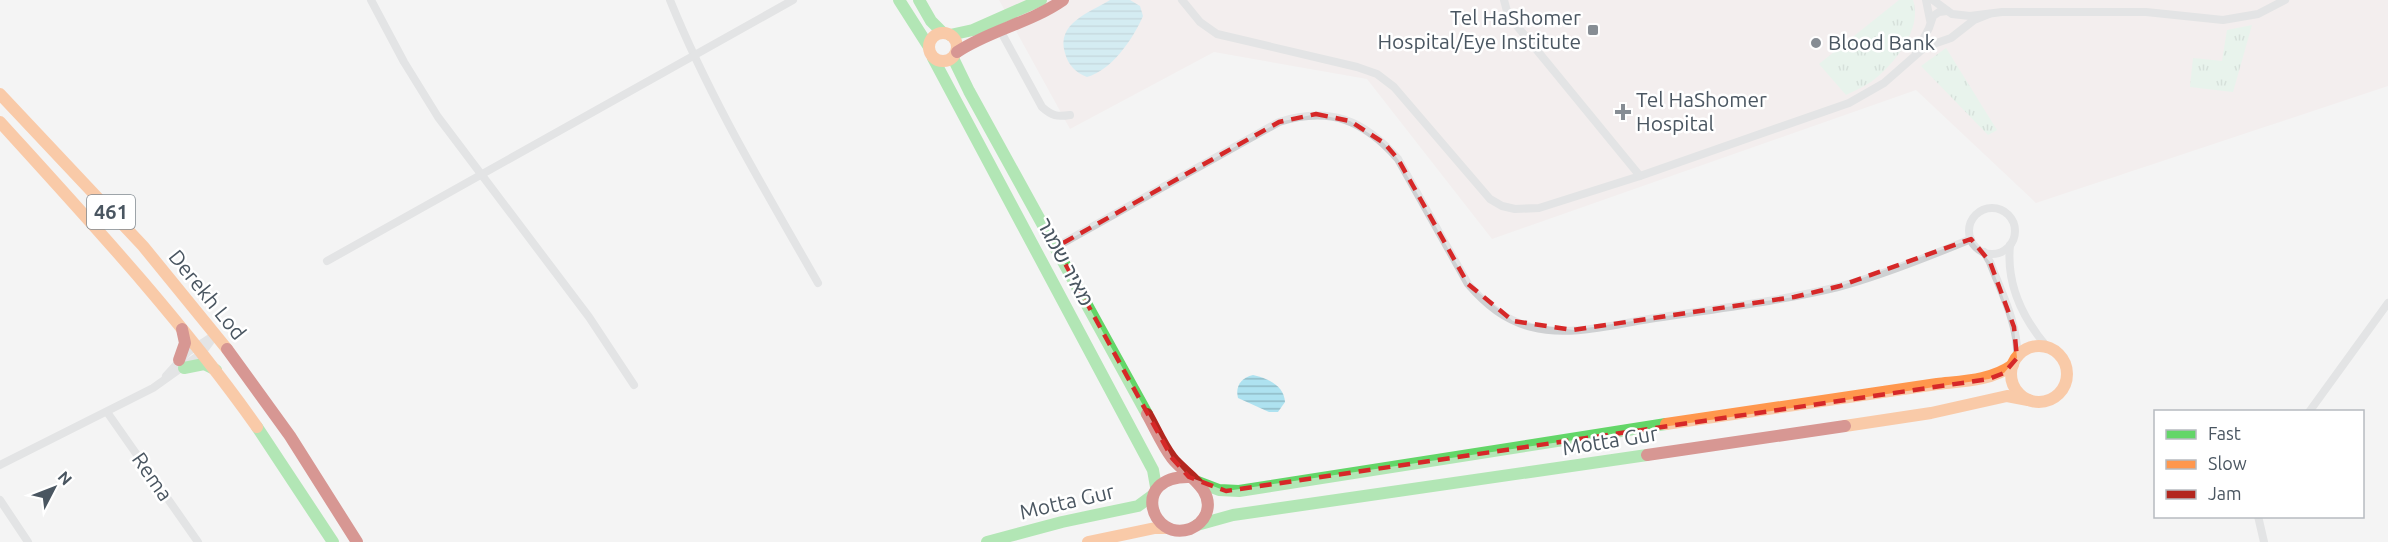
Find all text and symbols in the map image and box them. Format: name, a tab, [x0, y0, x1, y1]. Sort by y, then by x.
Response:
place label: Tel HaShomer Hospital/Eye Institute	[1377, 5, 1581, 53]
marker: Tel HaShomer Hospital/Eye Institute	[1586, 23, 1600, 37]
place label: Blood Bank	[1828, 30, 1936, 54]
marker: Blood Bank	[1809, 36, 1823, 50]
place label: Tel HaShomer Hospital	[1636, 87, 1767, 135]
marker: Tel HaShomer Hospital	[1614, 103, 1632, 121]
road number: 461	[87, 195, 135, 229]
street label: מאיר שמגר	[1033, 213, 1099, 310]
street label: Derekh Lod	[164, 245, 251, 344]
legend	[2154, 410, 2364, 518]
street label: Motta Gur	[1560, 421, 1659, 459]
text: Fast	[2208, 423, 2241, 443]
street label: Rema	[128, 448, 178, 505]
text: Slow	[2208, 453, 2247, 473]
north arrow	[24, 458, 84, 518]
text: N	[54, 468, 76, 488]
street label: Motta Gur	[1017, 478, 1117, 524]
text: Jam	[2208, 483, 2242, 503]

